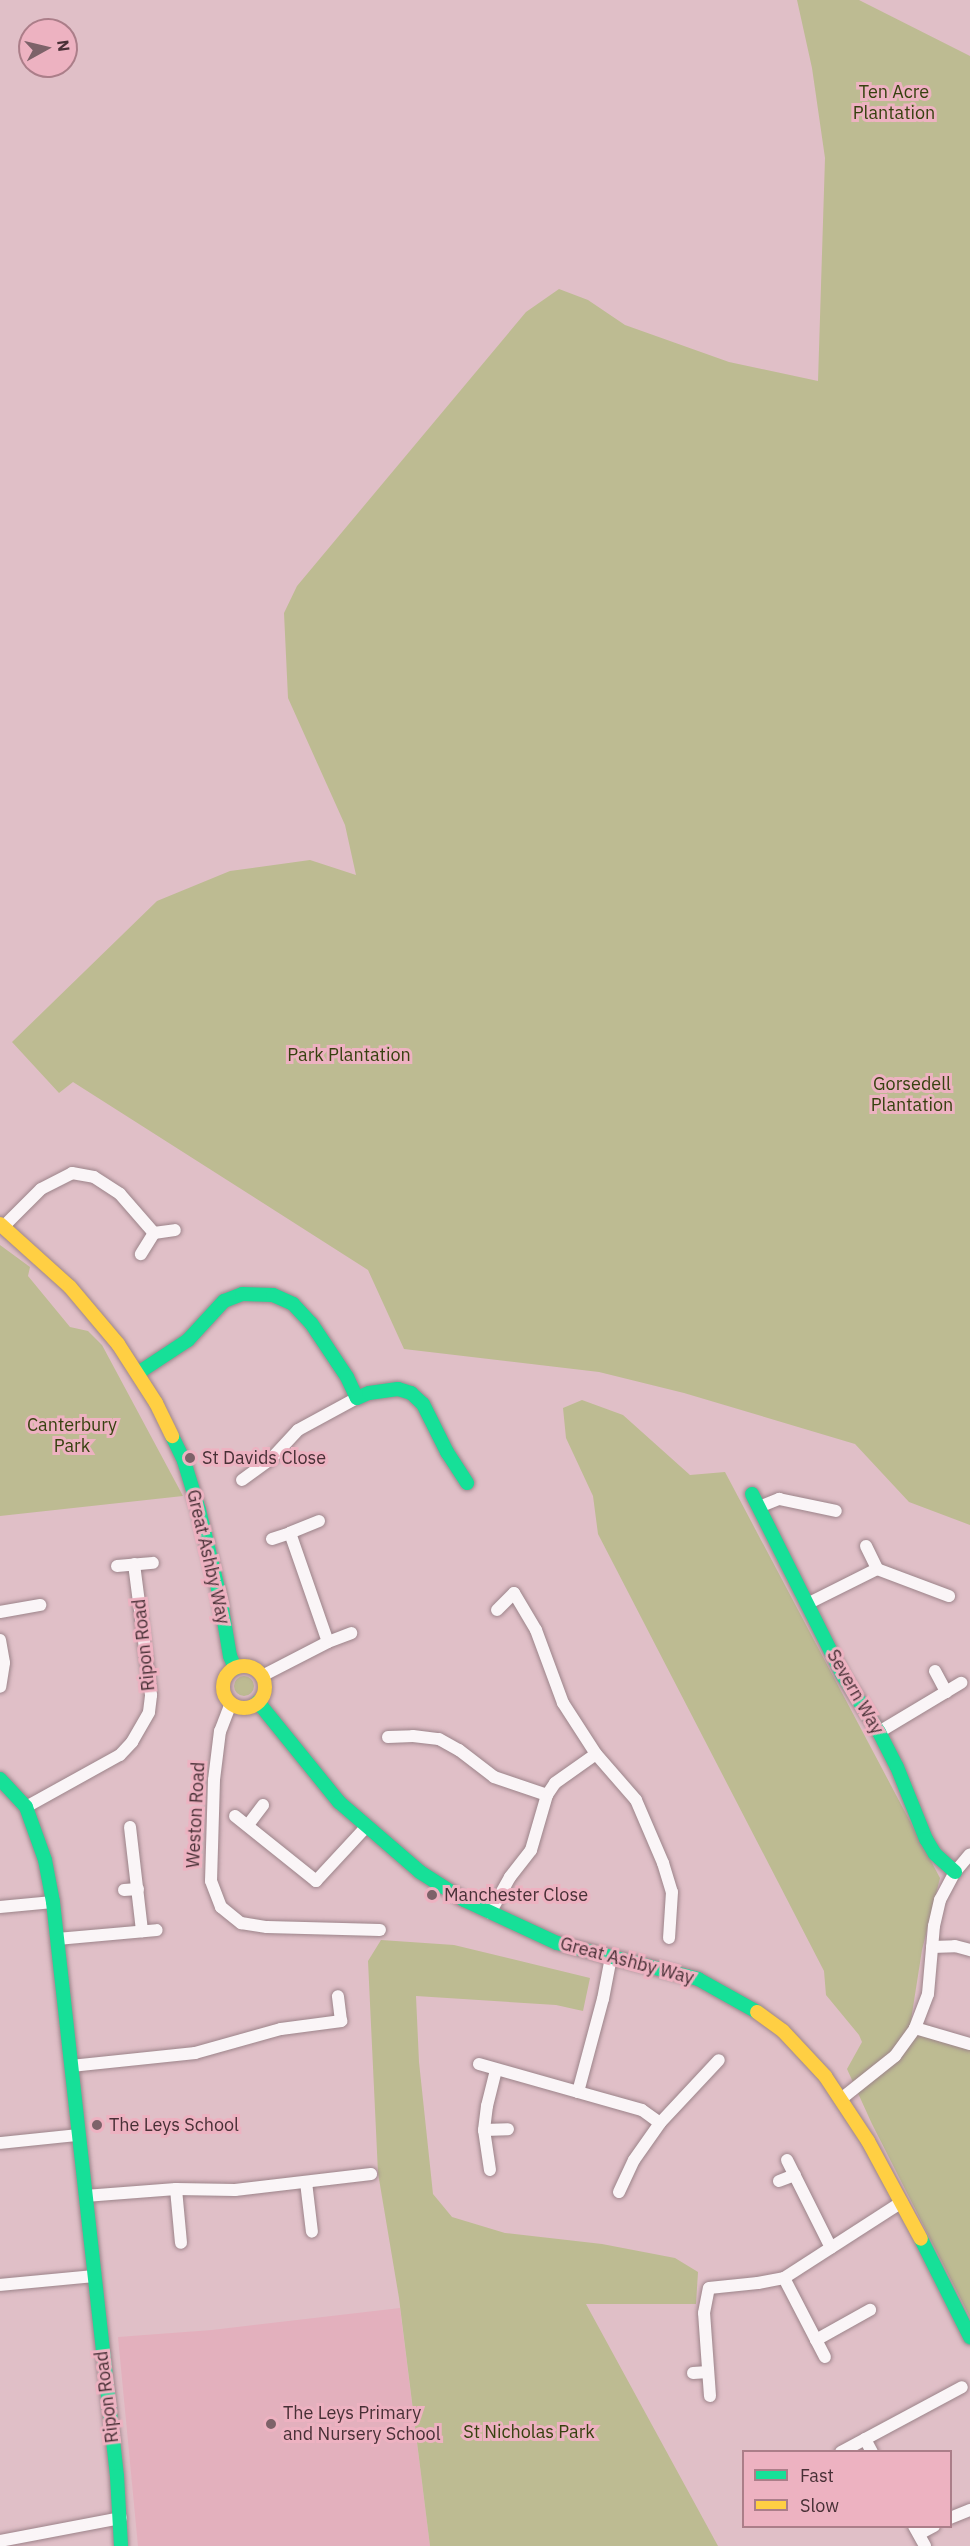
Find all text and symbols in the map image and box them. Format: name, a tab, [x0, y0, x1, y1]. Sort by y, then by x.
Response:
north arrow	[18, 18, 78, 78]
text: N	[53, 39, 75, 53]
park label: Ten Acre Plantation	[853, 82, 935, 124]
park label: Park Plantation	[287, 1044, 411, 1066]
park label: Gorsedell Plantation	[871, 1074, 953, 1116]
park label: Canterbury Park	[27, 1415, 117, 1458]
place label: St Davids Close	[202, 1447, 326, 1469]
marker: St Davids Close	[183, 1451, 197, 1465]
street label: Great Ashby Way	[182, 1488, 234, 1626]
street label: Ripon Road	[128, 1598, 160, 1692]
street label: Severn Way	[822, 1646, 888, 1738]
street label: Weston Road	[182, 1761, 210, 1869]
place label: Manchester Close	[444, 1884, 588, 1906]
marker: Manchester Close	[425, 1888, 439, 1902]
street label: Great Ashby Way	[558, 1933, 696, 1989]
place label: The Leys School	[109, 2114, 239, 2136]
marker: The Leys School	[90, 2118, 104, 2132]
street label: Ripon Road	[91, 2350, 123, 2444]
place label: The Leys Primary and Nursery School	[283, 2403, 441, 2446]
marker: The Leys Primary and Nursery School	[264, 2417, 278, 2431]
park label: St Nicholas Park	[463, 2421, 595, 2443]
legend	[742, 2450, 952, 2528]
text: Fast	[800, 2464, 834, 2487]
text: Slow	[800, 2494, 839, 2517]

